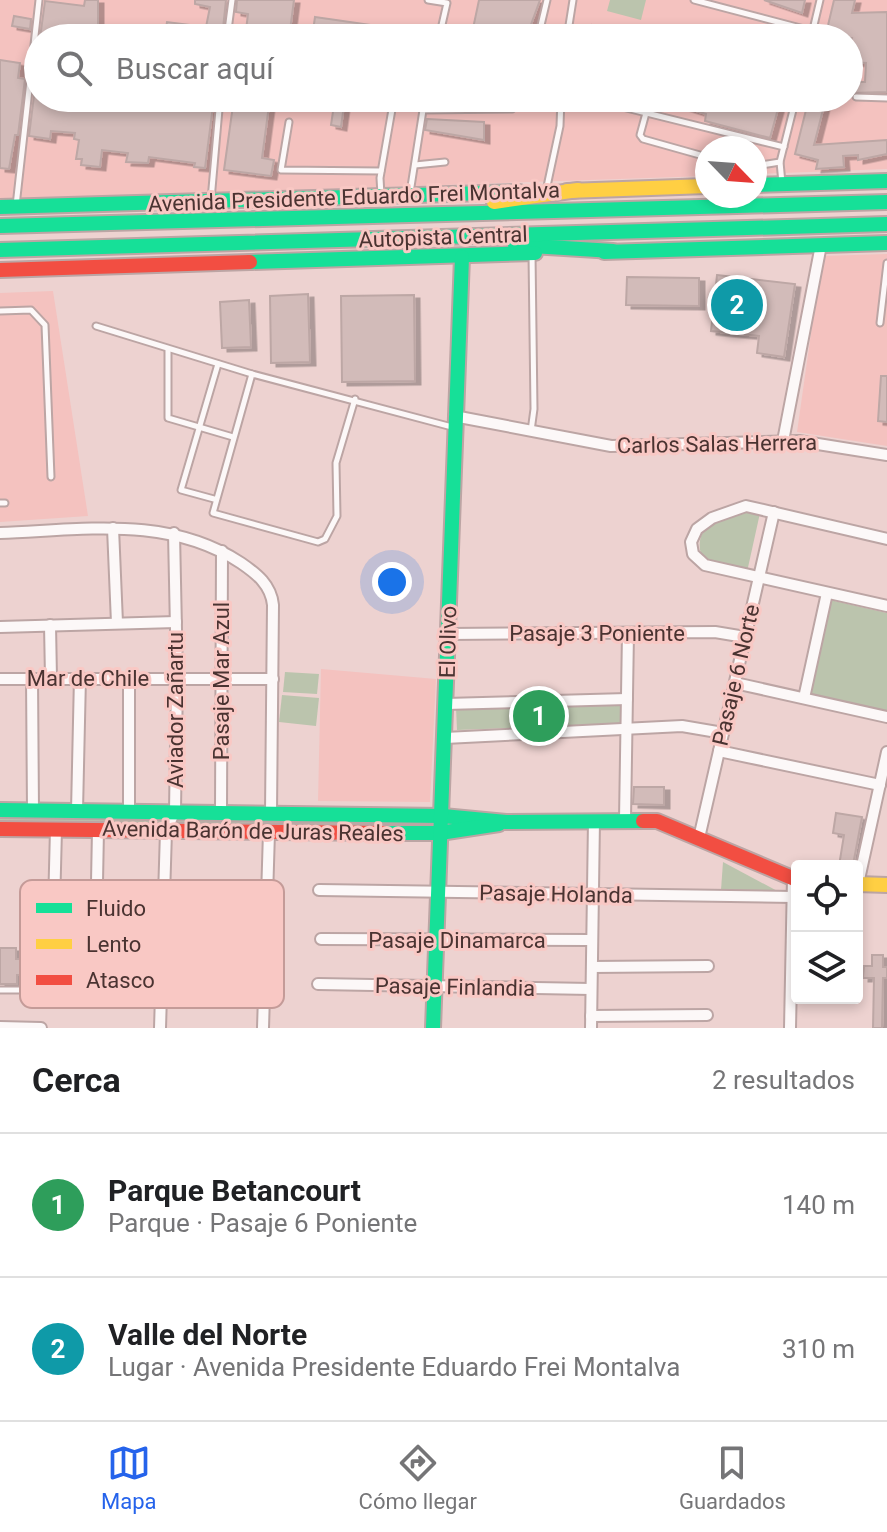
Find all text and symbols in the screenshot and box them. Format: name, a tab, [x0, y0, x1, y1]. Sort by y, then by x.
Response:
search box	[24, 24, 863, 112]
icon: search	[52, 46, 96, 90]
text: Buscar aquí	[116, 51, 274, 86]
north arrow	[695, 136, 767, 208]
street label: Avenida Presidente Eduardo Frei Montalva	[148, 177, 560, 217]
street label: Autopista Central	[358, 222, 528, 252]
pin: 2	[711, 275, 763, 335]
street label: Carlos Salas Herrera	[617, 430, 817, 458]
your location	[372, 562, 412, 602]
street label: Pasaje Mar Azul	[209, 602, 234, 760]
street label: Pasaje 6 Norte	[708, 602, 764, 748]
street label: El Olivo	[435, 606, 461, 678]
street label: Pasaje 3 Poniente	[509, 621, 685, 646]
street label: Aviador Zañartu	[163, 632, 188, 788]
street label: Mar de Chile	[27, 666, 149, 691]
pin: 1	[513, 686, 565, 746]
street label: Avenida Barón de Juras Reales	[102, 816, 404, 846]
map controls	[791, 860, 863, 1004]
button: locate	[791, 860, 863, 932]
legend	[20, 880, 284, 1008]
street label: Pasaje Holanda	[479, 880, 633, 908]
text: Fluido	[86, 896, 146, 921]
street label: Pasaje Dinamarca	[368, 928, 546, 953]
text: Lento	[86, 932, 141, 957]
button: layers	[791, 932, 863, 1004]
text: Atasco	[86, 968, 155, 993]
street label: Pasaje Finlandia	[375, 973, 535, 1001]
text: Cerca	[32, 1060, 121, 1100]
text: 2 resultados	[712, 1065, 855, 1095]
text: Parque Betancourt	[108, 1173, 361, 1208]
text: 1	[51, 1190, 65, 1220]
text: 140 m	[782, 1190, 855, 1220]
text: Parque · Pasaje 6 Poniente	[108, 1208, 417, 1238]
text: Valle del Norte	[108, 1317, 307, 1352]
text: 2	[51, 1334, 65, 1364]
text: 310 m	[782, 1334, 855, 1364]
text: Lugar · Avenida Presidente Eduardo Frei Montalva	[108, 1352, 680, 1382]
tab: Mapa	[101, 1441, 157, 1514]
tab: Cómo llegar	[359, 1441, 477, 1514]
tab: Guardados	[679, 1441, 786, 1514]

